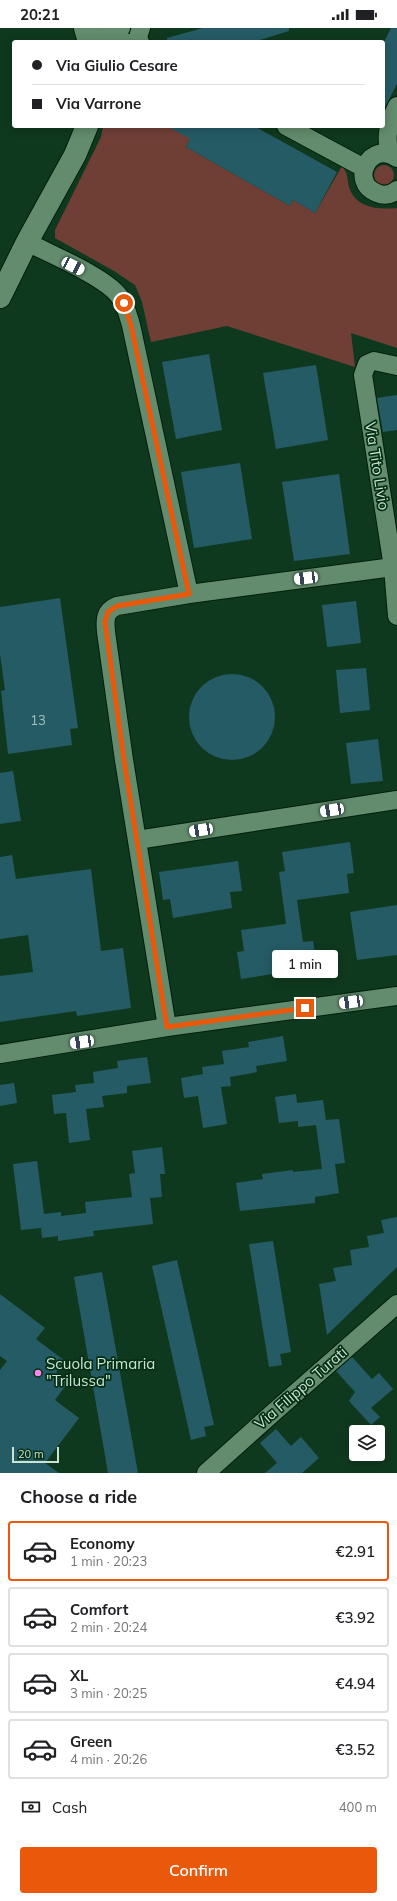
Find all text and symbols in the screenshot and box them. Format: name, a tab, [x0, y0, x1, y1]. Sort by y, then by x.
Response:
text: 20:21	[20, 5, 60, 24]
text: Via Giulio Cesare	[56, 56, 178, 75]
text: Via Varrone	[56, 94, 141, 113]
car	[60, 255, 86, 277]
route start	[115, 294, 133, 312]
street label: Via Tito Livio	[361, 420, 394, 511]
car	[293, 571, 319, 585]
house number: 13	[30, 712, 46, 728]
car	[319, 802, 345, 818]
car	[188, 822, 214, 838]
callout: 1 min	[272, 950, 338, 978]
text: 1 min	[288, 956, 322, 972]
car	[338, 994, 364, 1010]
route end	[296, 999, 314, 1017]
car	[69, 1034, 95, 1050]
street label: Via Filippo Turati	[251, 1342, 351, 1433]
place label: Scuola Primaria "Trilussa"	[46, 1354, 155, 1390]
marker: Scuola Primaria "Trilussa"	[33, 1368, 43, 1378]
map controls	[349, 1425, 385, 1461]
button: layers	[349, 1425, 385, 1461]
scale bar	[12, 1445, 59, 1464]
text: 20 m	[18, 1447, 44, 1461]
text: Choose a ride	[20, 1485, 137, 1508]
icon: car	[22, 1533, 58, 1569]
text: Economy	[70, 1534, 135, 1553]
text: €2.91	[335, 1542, 375, 1561]
text: 1 min · 20:23	[70, 1553, 147, 1569]
icon: car	[22, 1599, 58, 1635]
text: Comfort	[70, 1600, 128, 1619]
text: €3.92	[335, 1608, 375, 1627]
text: 2 min · 20:24	[70, 1619, 147, 1635]
icon: car	[22, 1665, 58, 1701]
text: XL	[70, 1666, 88, 1685]
text: €4.94	[335, 1674, 375, 1693]
text: 3 min · 20:25	[70, 1685, 147, 1701]
icon: car	[22, 1731, 58, 1767]
text: Green	[70, 1732, 112, 1751]
text: €3.52	[335, 1740, 375, 1759]
text: 4 min · 20:26	[70, 1751, 147, 1767]
icon: cash	[20, 1796, 42, 1818]
text: Cash	[52, 1798, 87, 1817]
text: 400 m	[339, 1799, 377, 1815]
button: Confirm	[20, 1847, 377, 1893]

